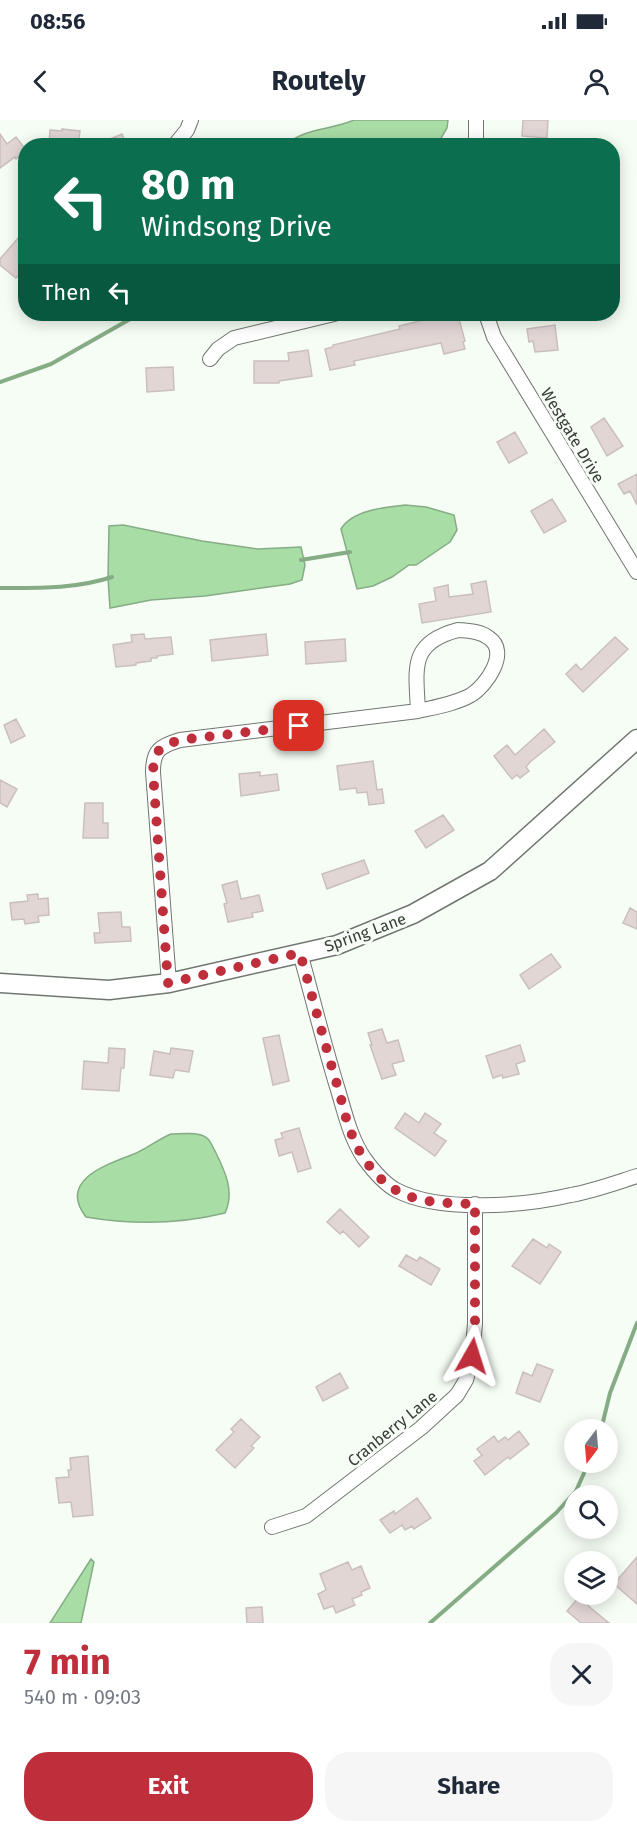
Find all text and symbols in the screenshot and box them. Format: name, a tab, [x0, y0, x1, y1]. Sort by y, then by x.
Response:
text: 08:56	[30, 8, 85, 35]
icon: back	[24, 65, 57, 98]
text: Routely	[271, 65, 366, 97]
icon: person	[580, 65, 613, 98]
text: 80 m	[141, 160, 235, 210]
icon: left	[42, 162, 120, 240]
text: Windsong Drive	[141, 211, 332, 243]
icon: left	[103, 276, 136, 309]
text: Then	[42, 279, 91, 306]
street label: Westgate Drive	[537, 384, 608, 486]
pin	[273, 700, 324, 751]
icon: arrive	[282, 709, 315, 742]
street label: Spring Lane	[322, 909, 409, 956]
position arrow	[440, 1324, 504, 1388]
street label: Cranberry Lane	[344, 1386, 441, 1470]
north arrow	[564, 1419, 618, 1473]
map controls	[564, 1419, 618, 1605]
button: search	[564, 1485, 618, 1539]
button: layers	[564, 1551, 618, 1605]
text: 7 min	[24, 1640, 111, 1684]
button: close	[550, 1643, 613, 1706]
text: 540 m · 09:03	[24, 1685, 141, 1709]
button: Exit	[24, 1752, 313, 1821]
button: Share	[325, 1752, 613, 1821]

